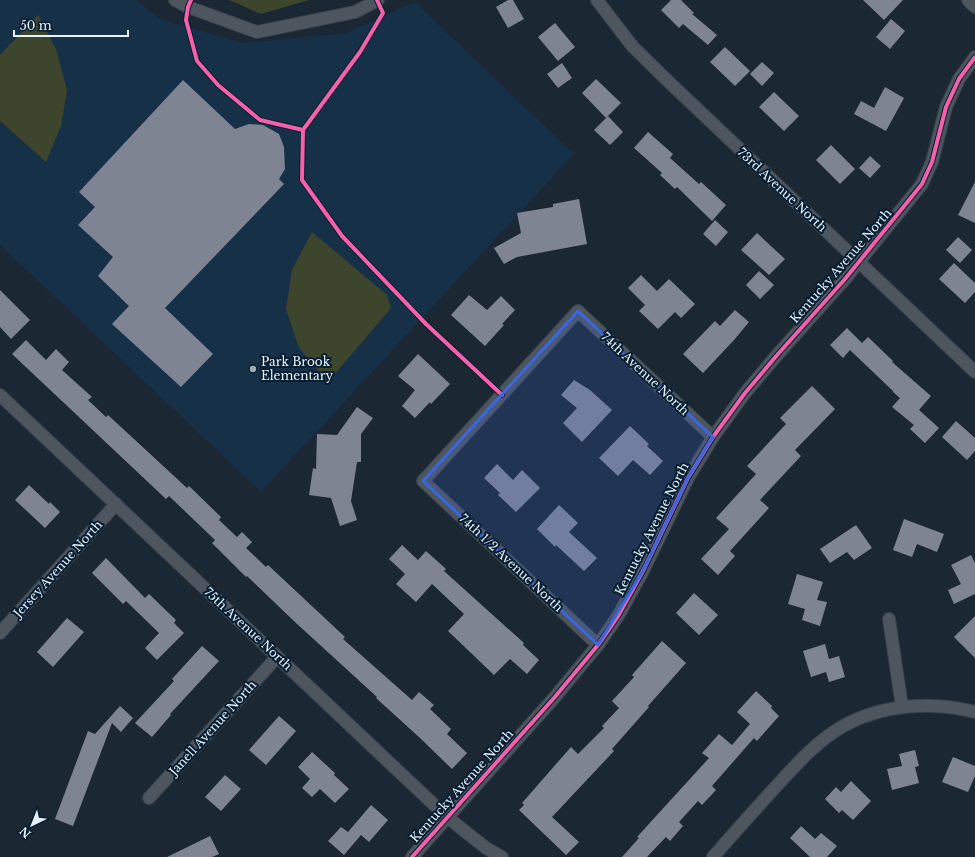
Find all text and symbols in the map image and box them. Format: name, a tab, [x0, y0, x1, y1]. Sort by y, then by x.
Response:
scale bar	[14, 12, 128, 38]
text: 50 m	[20, 18, 52, 33]
street label: 73rd Avenue North	[735, 145, 830, 235]
street label: Kentucky Avenue North	[787, 205, 894, 326]
street label: 74th Avenue North	[598, 329, 692, 418]
place label: Park Brook Elementary	[261, 354, 333, 383]
marker: Park Brook Elementary	[248, 364, 258, 374]
street label: Kentucky Avenue North	[612, 460, 692, 598]
street label: 74th 1/2 Avenue North	[456, 511, 566, 615]
street label: Jersey Avenue North	[9, 517, 105, 622]
street label: 75th Avenue North	[201, 584, 295, 673]
street label: Janell Avenue North	[165, 677, 259, 780]
street label: Kentucky Avenue North	[407, 726, 516, 845]
north arrow	[12, 805, 52, 845]
text: N	[16, 823, 34, 841]

